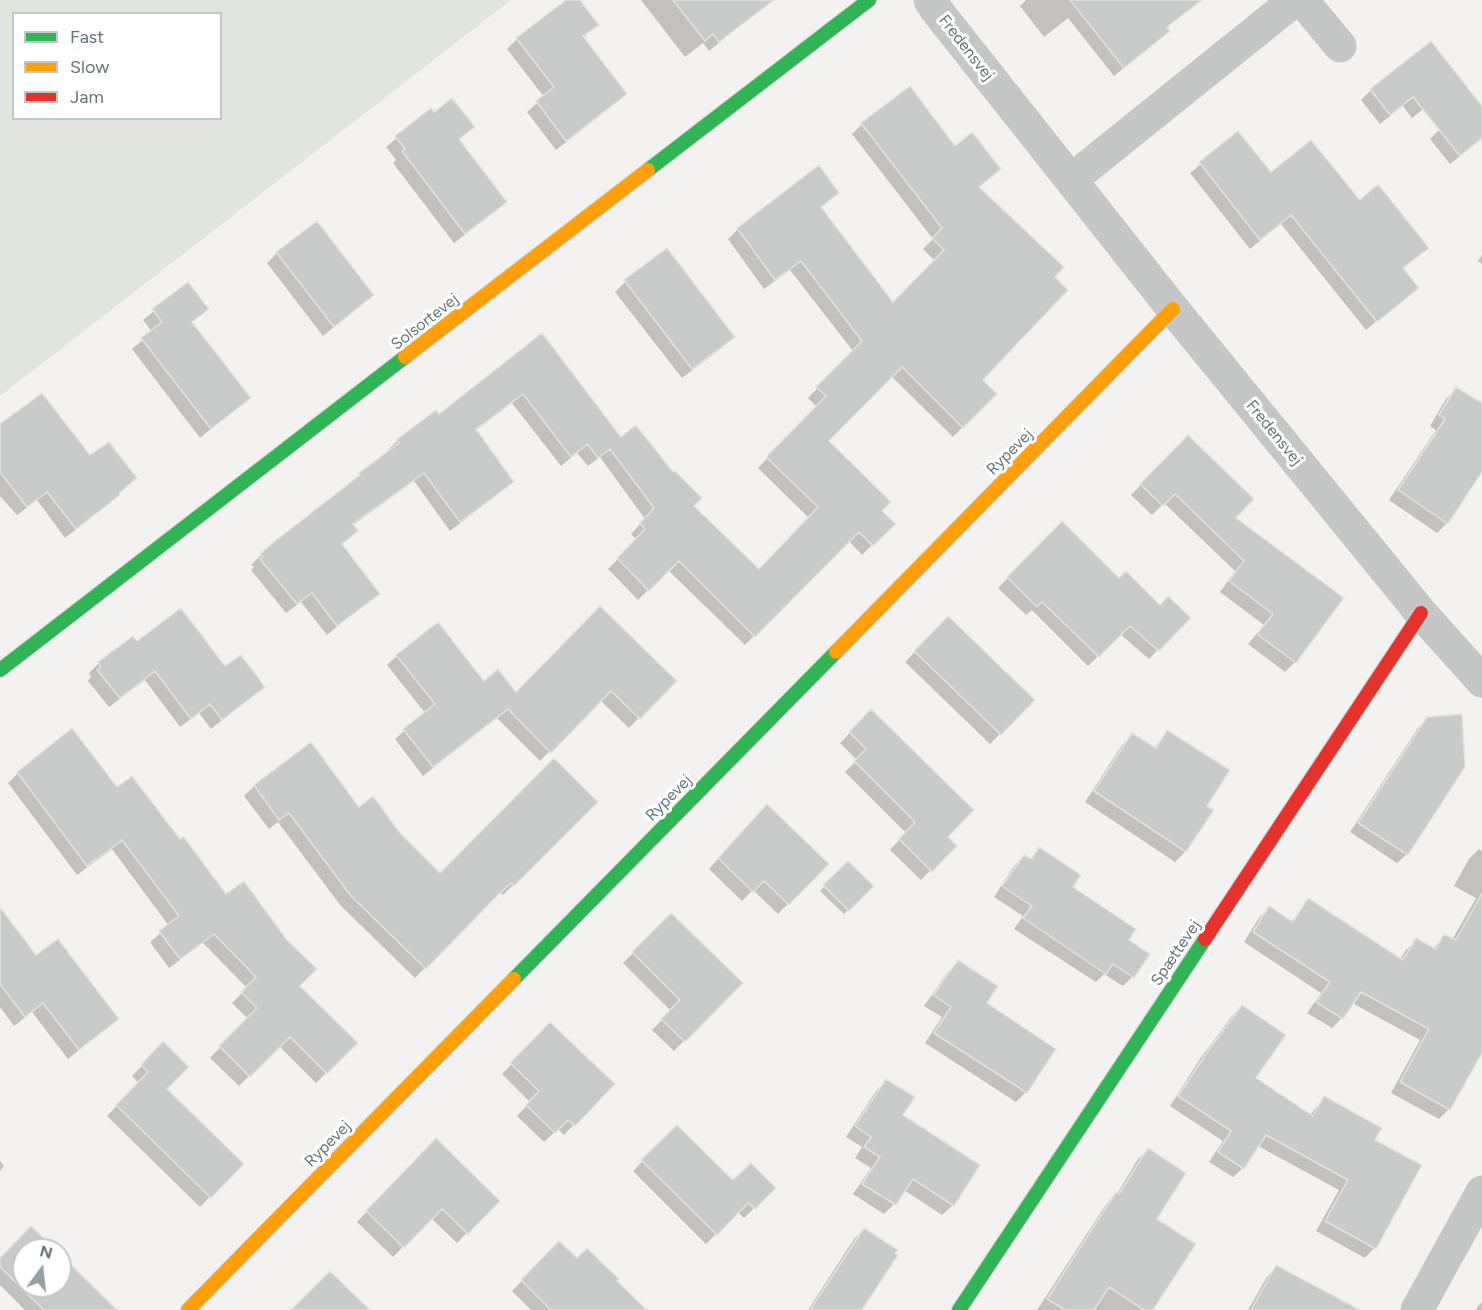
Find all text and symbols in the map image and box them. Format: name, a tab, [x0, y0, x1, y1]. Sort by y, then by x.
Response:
street label: Fredensvej	[934, 11, 998, 85]
legend	[12, 12, 222, 120]
text: Fast	[70, 26, 104, 48]
text: Slow	[70, 56, 109, 78]
text: Jam	[70, 86, 104, 108]
street label: Solsortevej	[387, 290, 463, 354]
street label: Fredensvej	[1242, 397, 1306, 469]
street label: Rypevej	[983, 425, 1037, 479]
street label: Rypevej	[642, 771, 696, 825]
street label: Spættevej	[1147, 917, 1205, 989]
street label: Rypevej	[301, 1117, 355, 1171]
north arrow	[12, 1238, 72, 1298]
text: N	[38, 1241, 55, 1263]

